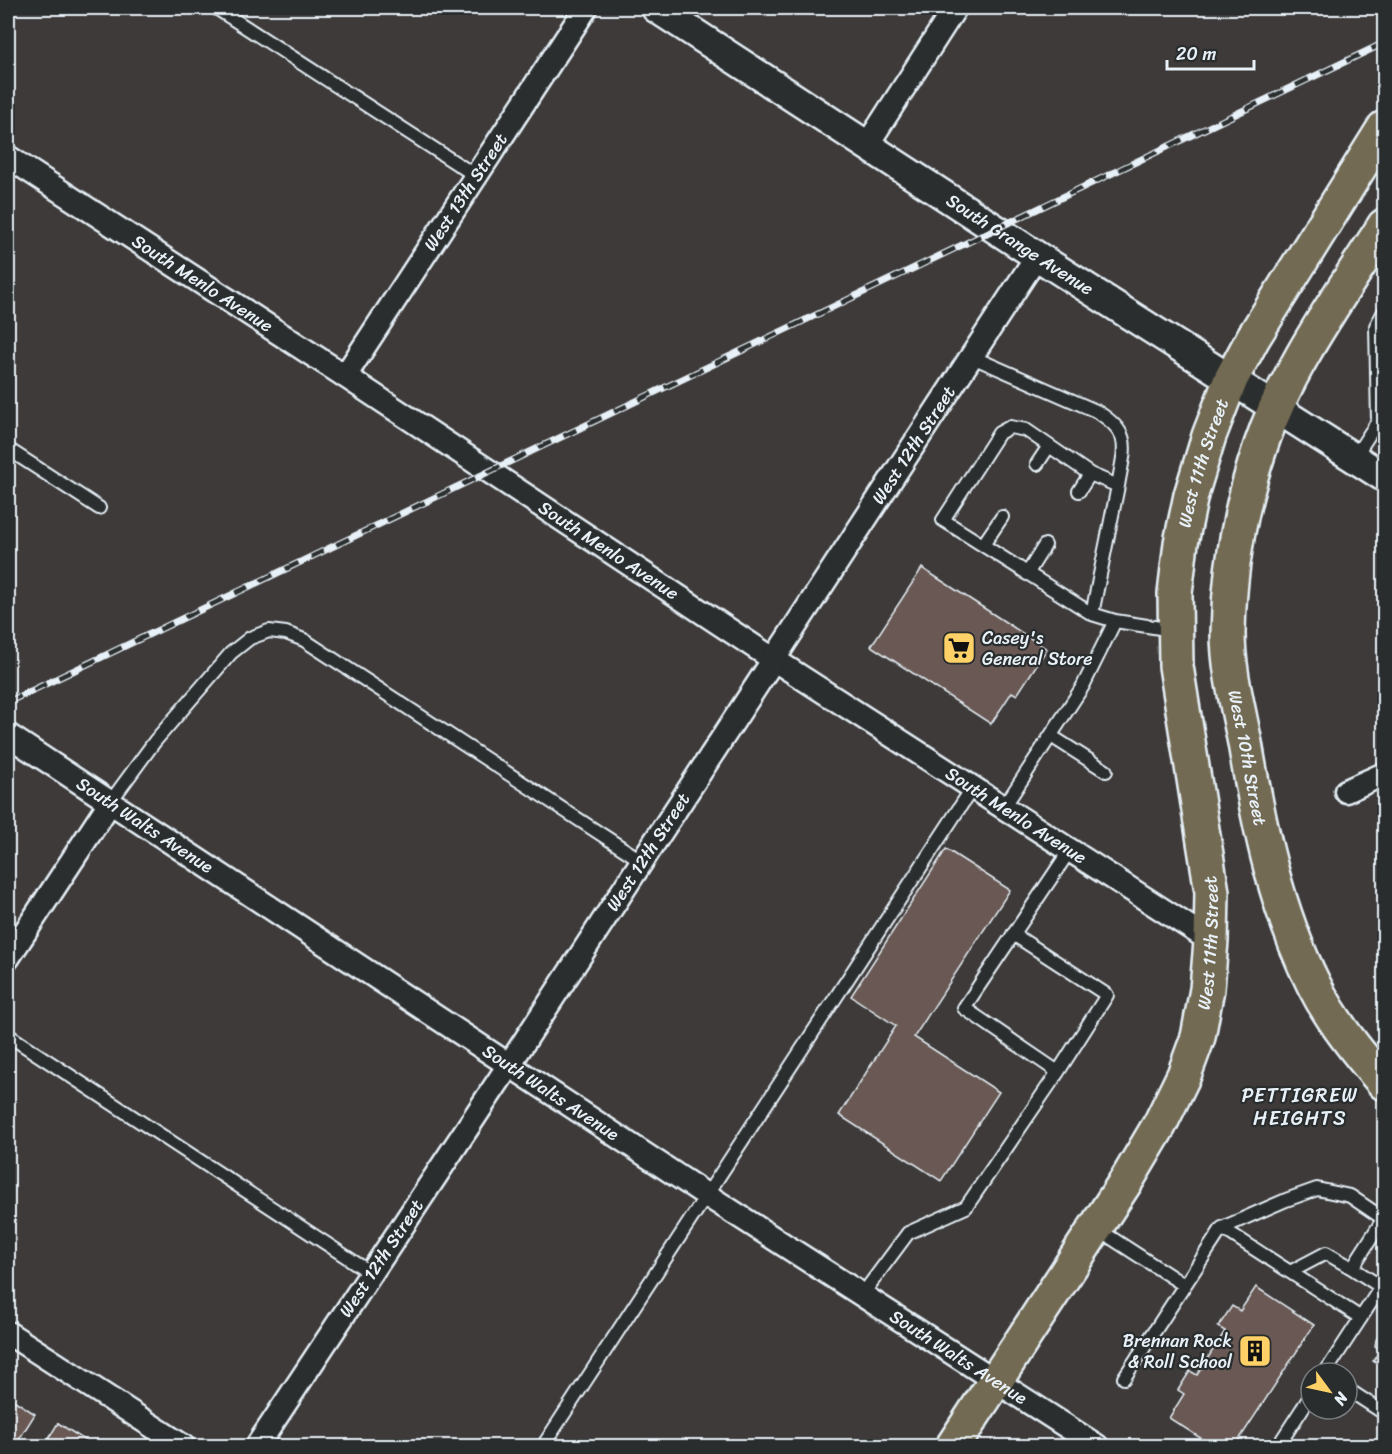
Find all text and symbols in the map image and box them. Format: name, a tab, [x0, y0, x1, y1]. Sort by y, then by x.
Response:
scale bar	[1167, 33, 1254, 71]
text: 20 m	[1176, 38, 1216, 70]
street label: West 13th Street	[415, 126, 516, 258]
street label: South Grange Avenue	[940, 185, 1100, 304]
street label: South Menlo Avenue	[125, 226, 280, 341]
street label: West 12th Street	[863, 379, 964, 511]
street label: West 11th Street	[1169, 394, 1238, 531]
street label: South Menlo Avenue	[532, 492, 686, 609]
place label: Casey's General Store	[982, 622, 1093, 675]
supermarket icon: Casey's General Store	[941, 630, 977, 666]
street label: West 10th Street	[1219, 687, 1276, 829]
street label: South Menlo Avenue	[939, 758, 1093, 873]
street label: South Walts Avenue	[70, 768, 220, 882]
street label: West 12th Street	[597, 786, 699, 918]
street label: West 11th Street	[1187, 874, 1228, 1012]
street label: South Walts Avenue	[476, 1035, 626, 1150]
district label: PETTIGREW HEIGHTS	[1241, 1078, 1359, 1136]
street label: West 12th Street	[330, 1192, 432, 1324]
street label: South Walts Avenue	[883, 1301, 1034, 1414]
place label: Brennan Rock & Roll School	[1123, 1325, 1233, 1378]
building icon: Brennan Rock & Roll School	[1237, 1333, 1273, 1369]
north arrow	[1299, 1361, 1359, 1421]
text: N	[1325, 1386, 1357, 1412]

